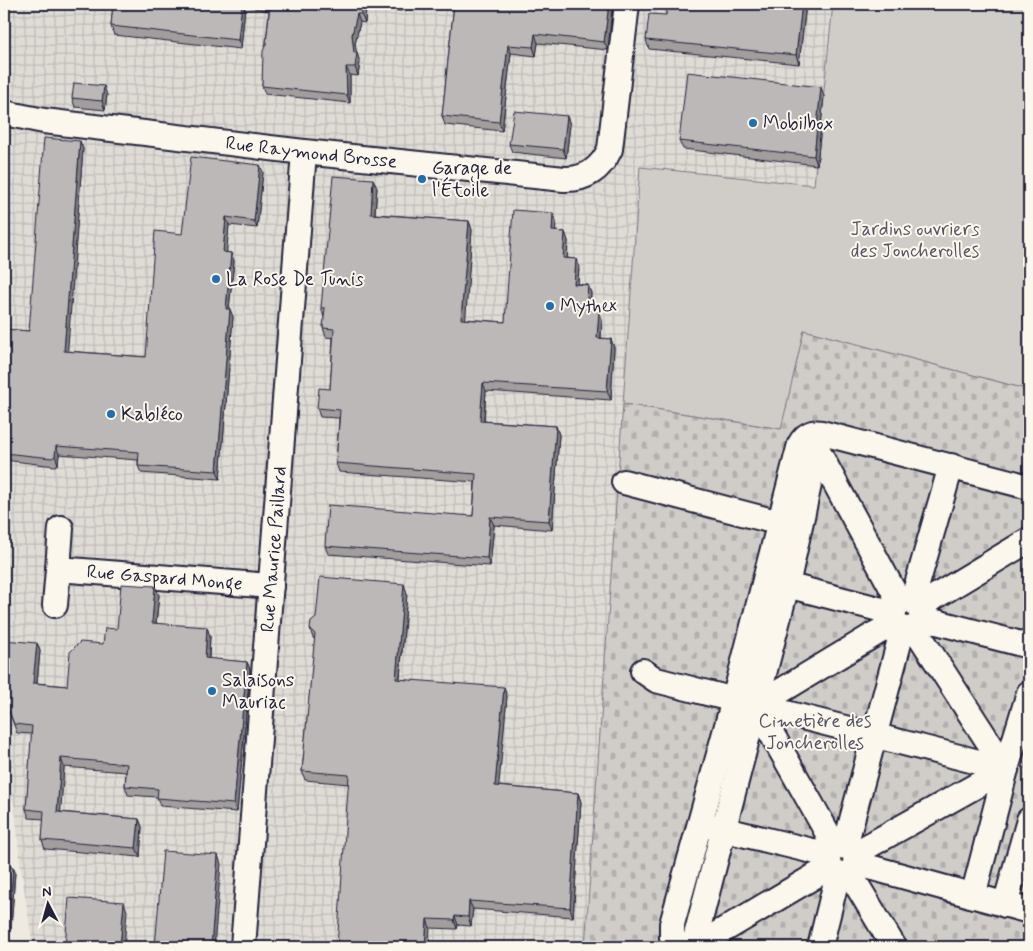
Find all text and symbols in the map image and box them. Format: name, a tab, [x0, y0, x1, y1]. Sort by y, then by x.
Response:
place label: Mobilbox	[763, 111, 833, 136]
marker: Mobilbox	[747, 117, 759, 129]
street label: Rue Raymond Brosse	[224, 130, 398, 174]
place label: Garage de l'Étoile	[432, 156, 512, 203]
marker: Garage de l'Étoile	[416, 173, 428, 185]
park label: Jardins ouvriers des Joncherolles	[851, 217, 980, 264]
place label: La Rose De Tunis	[226, 267, 364, 292]
marker: La Rose De Tunis	[210, 273, 222, 285]
place label: Mythex	[560, 294, 618, 319]
marker: Mythex	[544, 300, 556, 312]
place label: Kabléco	[121, 402, 183, 427]
marker: Kabléco	[105, 408, 117, 420]
street label: Rue Maurice Paillard	[255, 465, 292, 633]
street label: Rue Gaspard Monge	[86, 559, 243, 598]
place label: Salaisons Mauriac	[222, 668, 294, 715]
marker: Salaisons Mauriac	[206, 685, 218, 697]
park label: Cimetière des Joncherolles	[759, 709, 871, 756]
north arrow	[22, 878, 72, 928]
text: N	[41, 883, 52, 902]

